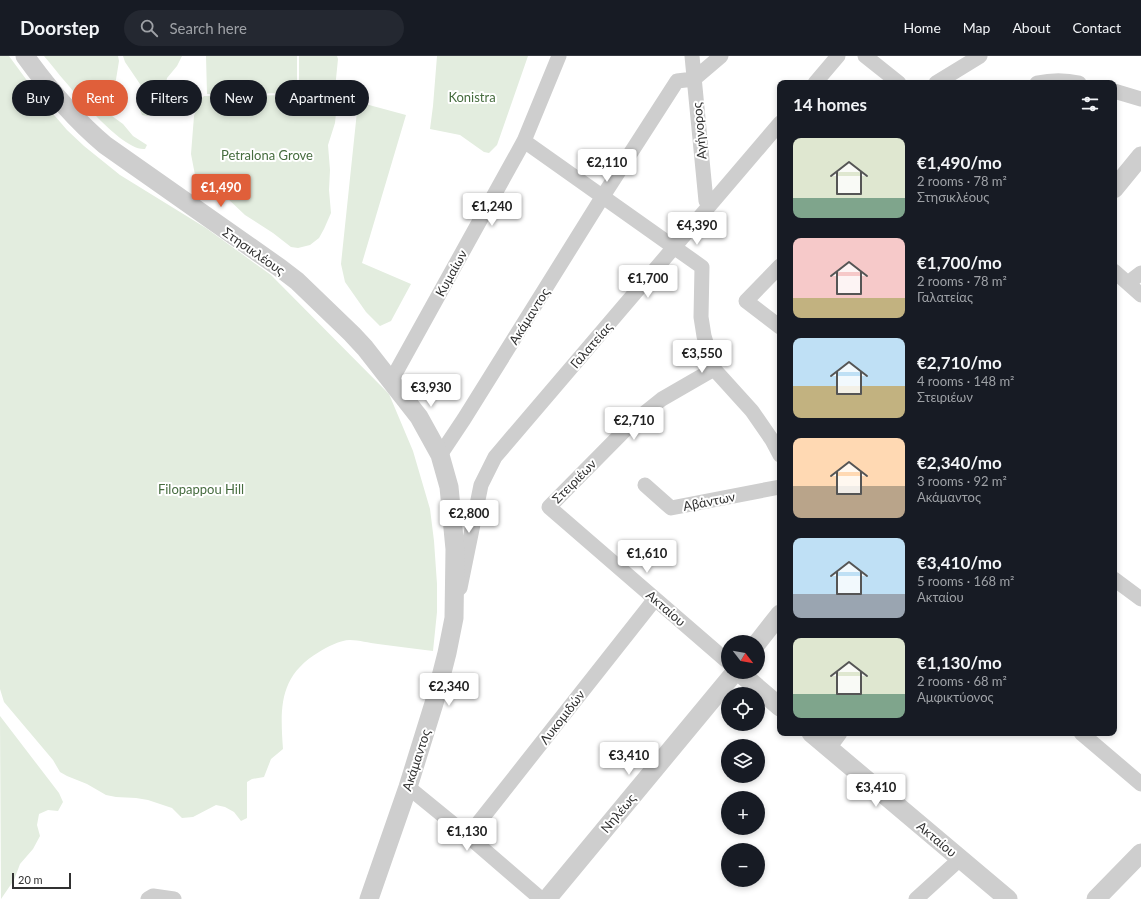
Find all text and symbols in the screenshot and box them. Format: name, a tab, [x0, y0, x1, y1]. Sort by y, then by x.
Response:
search box	[124, 10, 404, 46]
text: Doorstep	[20, 16, 100, 39]
icon: search	[138, 17, 160, 39]
text: Search here	[170, 19, 247, 37]
text: Home	[903, 19, 941, 36]
text: Map	[963, 19, 990, 36]
text: About	[1012, 19, 1050, 36]
text: Contact	[1072, 19, 1121, 36]
chip: Buy	[12, 80, 64, 116]
chip: Rent	[72, 80, 128, 116]
chip: Filters	[136, 80, 202, 116]
chip: New	[210, 80, 267, 116]
chip: Apartment	[275, 80, 369, 116]
park label: Konistra	[448, 89, 496, 105]
icon: filters	[1079, 93, 1101, 115]
text: 14 homes	[793, 94, 867, 115]
street label: Αγήνορος	[689, 102, 709, 160]
park label: Petralona Grove	[221, 147, 313, 163]
pin: €2,110	[574, 149, 640, 183]
text: €1,490/mo	[917, 152, 1002, 173]
text: €2,110	[587, 154, 627, 170]
icon: home	[825, 154, 873, 202]
text: 2 rooms · 78 m²	[917, 173, 1007, 189]
pin: €1,490	[188, 174, 254, 208]
text: €1,490	[201, 179, 241, 195]
text: Στησικλέους	[917, 189, 989, 205]
pin: €1,240	[459, 193, 525, 227]
text: €1,240	[472, 198, 512, 214]
pin: €4,390	[664, 212, 730, 246]
text: €4,390	[677, 217, 717, 233]
street label: Στησικλέους	[220, 224, 288, 278]
street label: Κυμαίων	[432, 247, 470, 299]
text: €1,700/mo	[917, 252, 1002, 273]
icon: home	[825, 254, 873, 302]
pin: €1,700	[615, 265, 681, 299]
text: €1,700	[628, 270, 668, 286]
text: 2 rooms · 78 m²	[917, 273, 1007, 289]
street label: Ακάμαντος	[505, 285, 553, 347]
text: Γαλατείας	[917, 289, 973, 305]
street label: Γαλατείας	[567, 319, 615, 371]
pin: €3,550	[669, 340, 735, 374]
text: €3,550	[682, 345, 722, 361]
text: €2,710/mo	[917, 352, 1002, 373]
icon: home	[825, 354, 873, 402]
text: 4 rooms · 148 m²	[917, 373, 1014, 389]
pin: €3,930	[398, 374, 464, 408]
text: €3,930	[411, 379, 451, 395]
text: Στειριέων	[917, 389, 973, 405]
pin: €2,710	[601, 407, 667, 441]
text: €2,710	[614, 412, 654, 428]
text: €2,340/mo	[917, 452, 1002, 473]
icon: home	[825, 454, 873, 502]
street label: Στειριέων	[549, 455, 600, 506]
text: 3 rooms · 92 m²	[917, 473, 1007, 489]
park label: Filopappou Hill	[158, 481, 244, 497]
street label: Αβάντων	[682, 488, 737, 514]
text: Ακάμαντος	[917, 489, 981, 505]
pin: €2,800	[436, 500, 502, 534]
text: €2,800	[449, 505, 489, 521]
pin: €1,610	[614, 540, 680, 574]
text: €1,610	[627, 545, 667, 561]
text: €3,410/mo	[917, 552, 1002, 573]
icon: home	[825, 554, 873, 602]
text: 5 rooms · 168 m²	[917, 573, 1014, 589]
street label: Ακταίου	[643, 587, 689, 629]
text: Ακταίου	[917, 589, 964, 605]
north arrow	[721, 635, 765, 679]
map controls	[721, 635, 765, 887]
text: €1,130/mo	[917, 652, 1002, 673]
icon: home	[825, 654, 873, 702]
pin: €2,340	[416, 673, 482, 707]
text: 2 rooms · 68 m²	[917, 673, 1007, 689]
text: €2,340	[429, 678, 469, 694]
street label: Λυκομιδών	[536, 687, 588, 747]
button: locate	[721, 687, 765, 731]
text: Αμφικτύονος	[917, 689, 994, 705]
street label: Ακάμαντος	[399, 727, 433, 793]
button: layers	[721, 739, 765, 783]
pin: €3,410	[596, 742, 662, 776]
text: €3,410	[609, 747, 649, 763]
pin: €3,410	[843, 774, 909, 808]
text: €3,410	[856, 779, 896, 795]
street label: Νηλέως	[597, 790, 639, 836]
button: +	[721, 791, 765, 835]
pin: €1,130	[434, 818, 500, 852]
street label: Ακταίου	[914, 818, 960, 860]
text: €1,130	[447, 823, 487, 839]
button: −	[721, 843, 765, 887]
scale bar	[12, 871, 71, 890]
text: 20 m	[18, 873, 43, 886]

